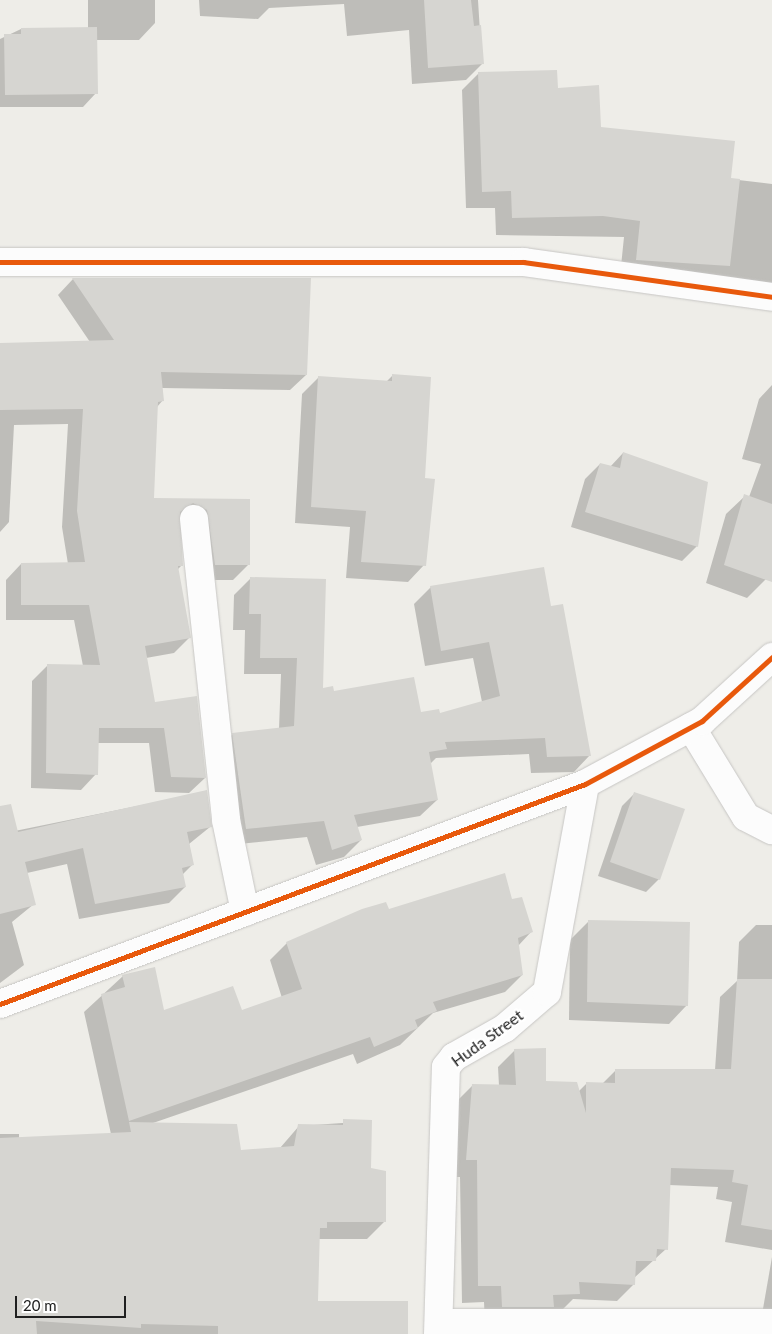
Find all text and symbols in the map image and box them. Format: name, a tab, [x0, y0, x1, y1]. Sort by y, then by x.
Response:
street label: Huda Street	[447, 1006, 527, 1070]
scale bar	[18, 1286, 129, 1318]
text: 20 m	[23, 1296, 57, 1314]

